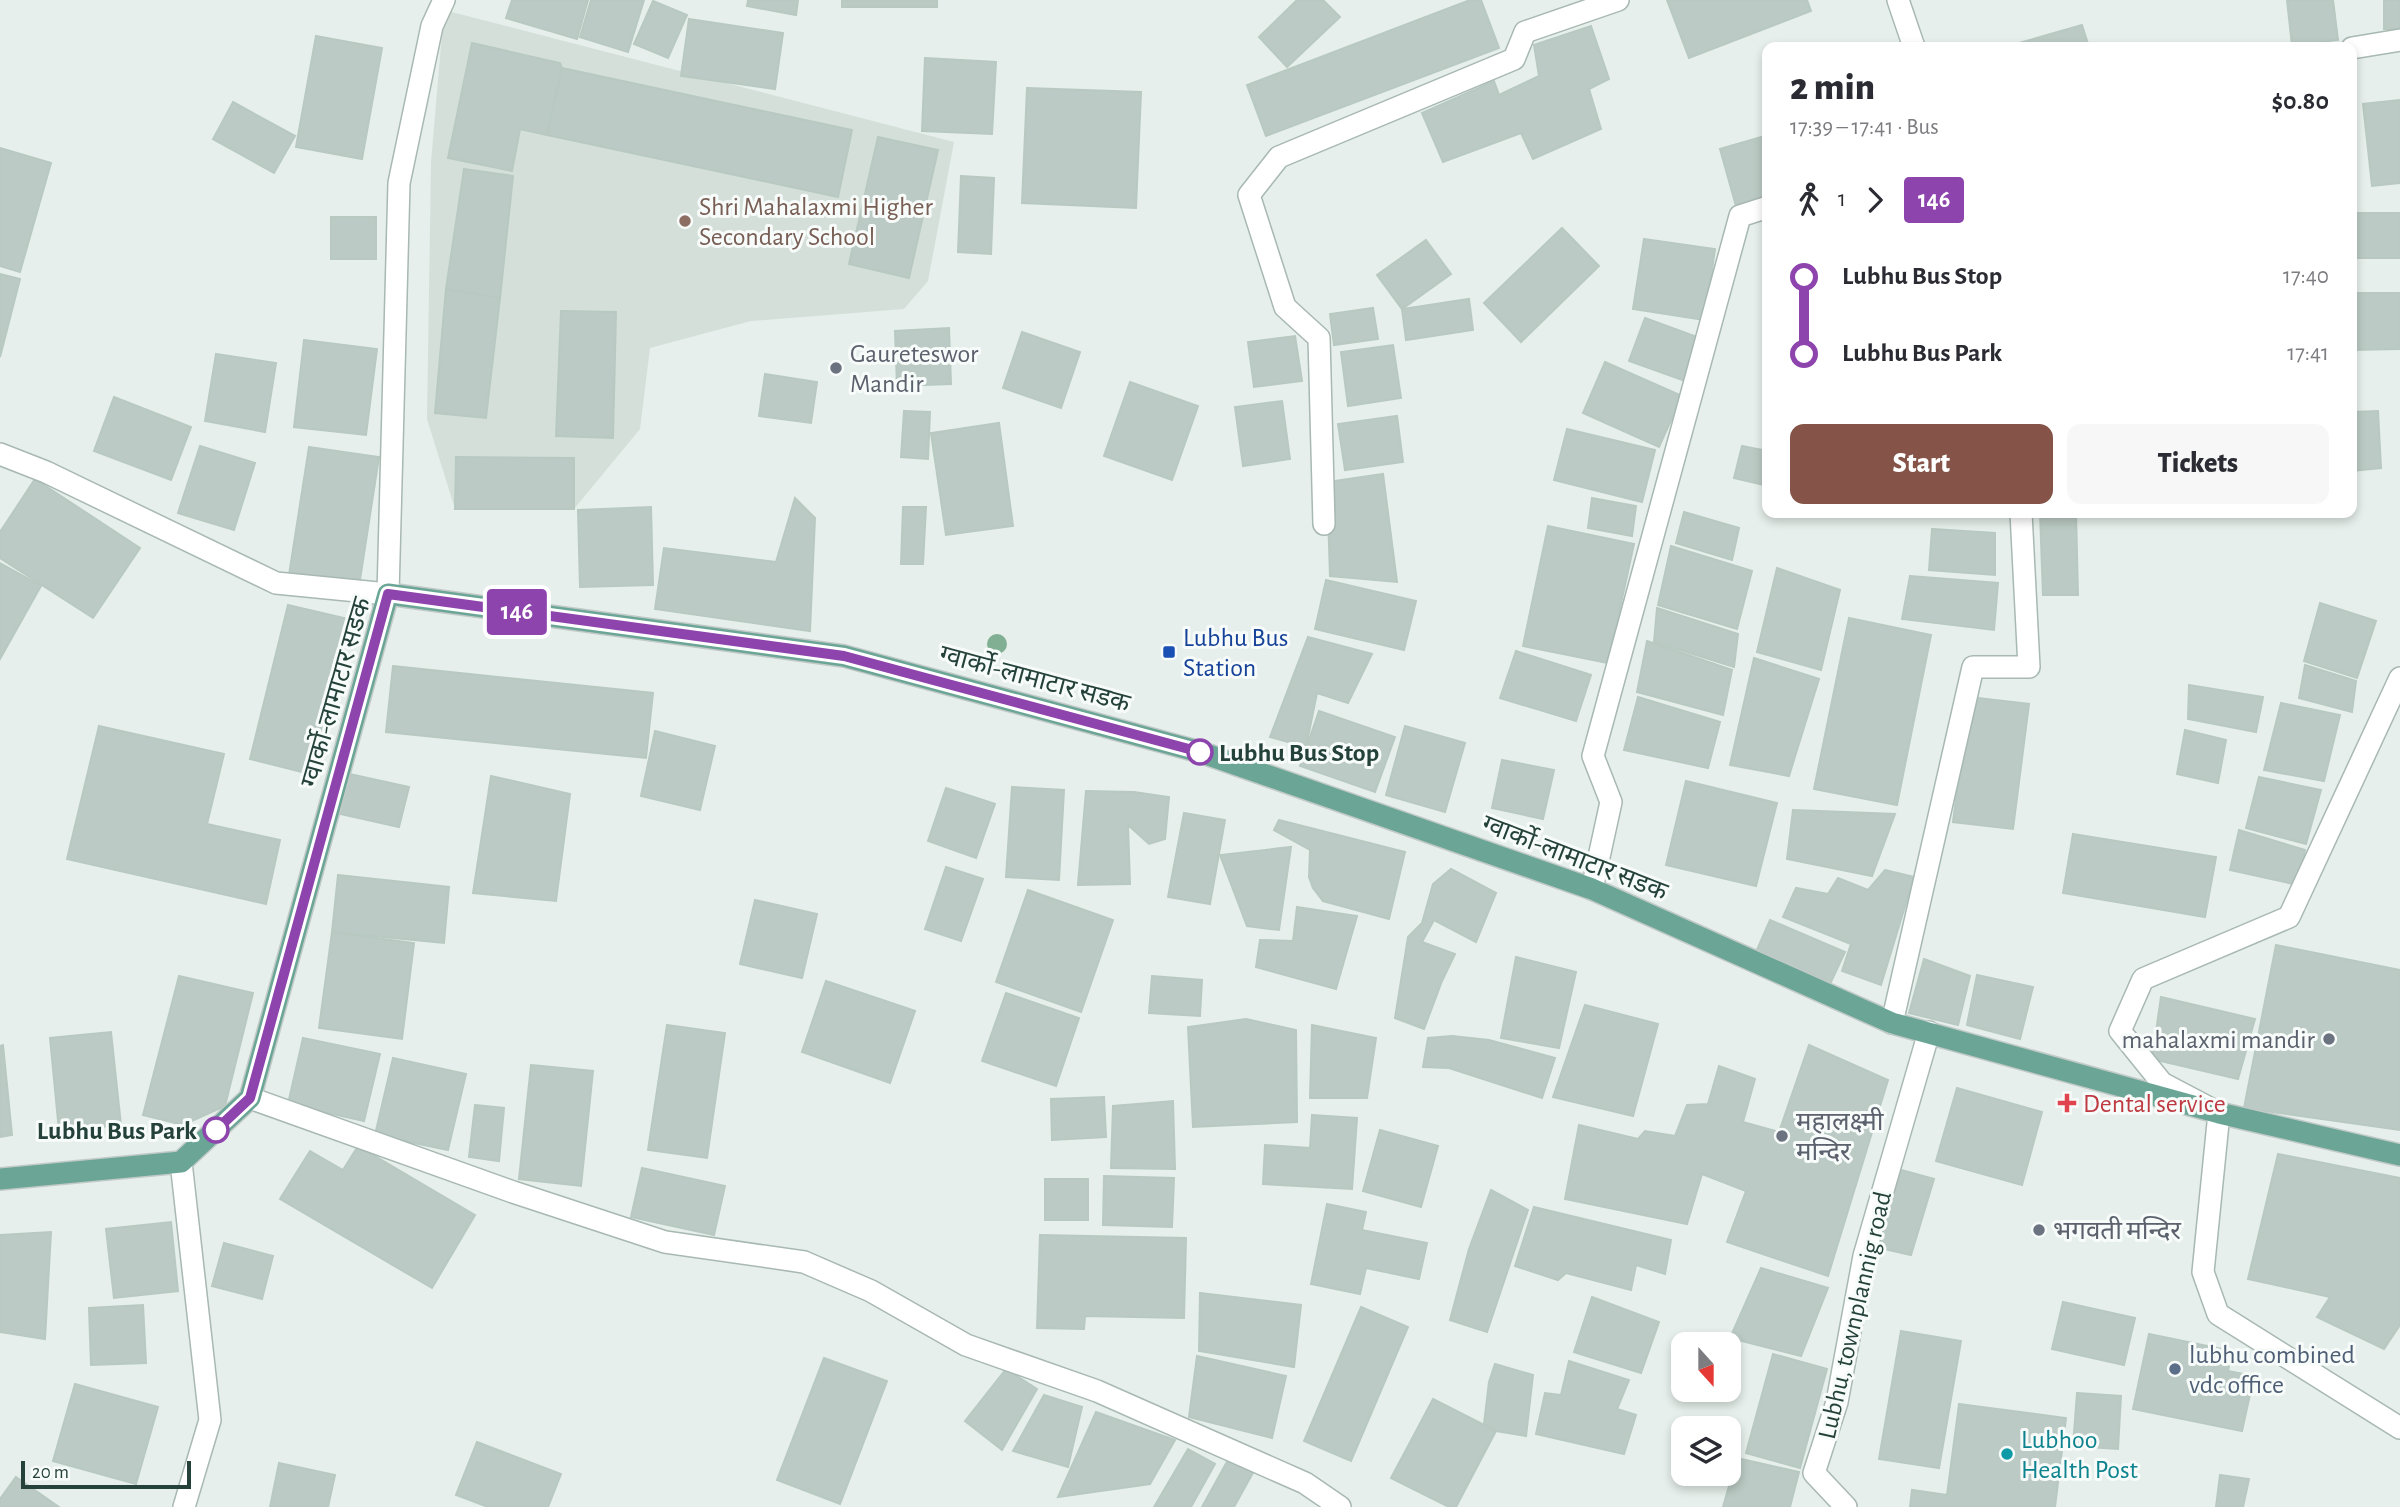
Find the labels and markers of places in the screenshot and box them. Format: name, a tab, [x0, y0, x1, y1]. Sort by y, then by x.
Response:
place label: Shri Mahalaxmi Higher Secondary School	[699, 194, 933, 250]
marker: Shri Mahalaxmi Higher Secondary School	[677, 213, 693, 229]
place label: Gaureteswor Mandir	[850, 341, 979, 397]
marker: Gaureteswor Mandir	[828, 360, 844, 376]
place label: Lubhu Bus Station	[1183, 625, 1288, 681]
marker: Lubhu Bus Station	[1161, 644, 1177, 660]
marker: Lubhu Bus Stop	[1187, 739, 1213, 765]
place label: Lubhu Bus Stop	[1219, 740, 1379, 766]
place label: mahalaxmi mandir	[2121, 1027, 2316, 1053]
marker: mahalaxmi mandir	[2321, 1031, 2337, 1047]
place label: Dental service	[2083, 1091, 2226, 1117]
marker: Dental service	[2057, 1093, 2077, 1113]
place label: महालक्ष्मी मन्दिर	[1796, 1107, 1885, 1165]
marker: Lubhu Bus Park	[203, 1117, 229, 1143]
place label: Lubhu Bus Park	[37, 1118, 197, 1144]
marker: महालक्ष्मी मन्दिर	[1774, 1128, 1790, 1144]
place label: भगवती मन्दिर	[2053, 1216, 2182, 1244]
marker: भगवती मन्दिर	[2031, 1222, 2047, 1238]
place label: lubhu combined vdc office	[2189, 1342, 2355, 1398]
marker: lubhu combined vdc office	[2167, 1361, 2183, 1377]
place label: Lubhoo Health Post	[2021, 1427, 2138, 1483]
marker: Lubhoo Health Post	[1999, 1446, 2015, 1462]

